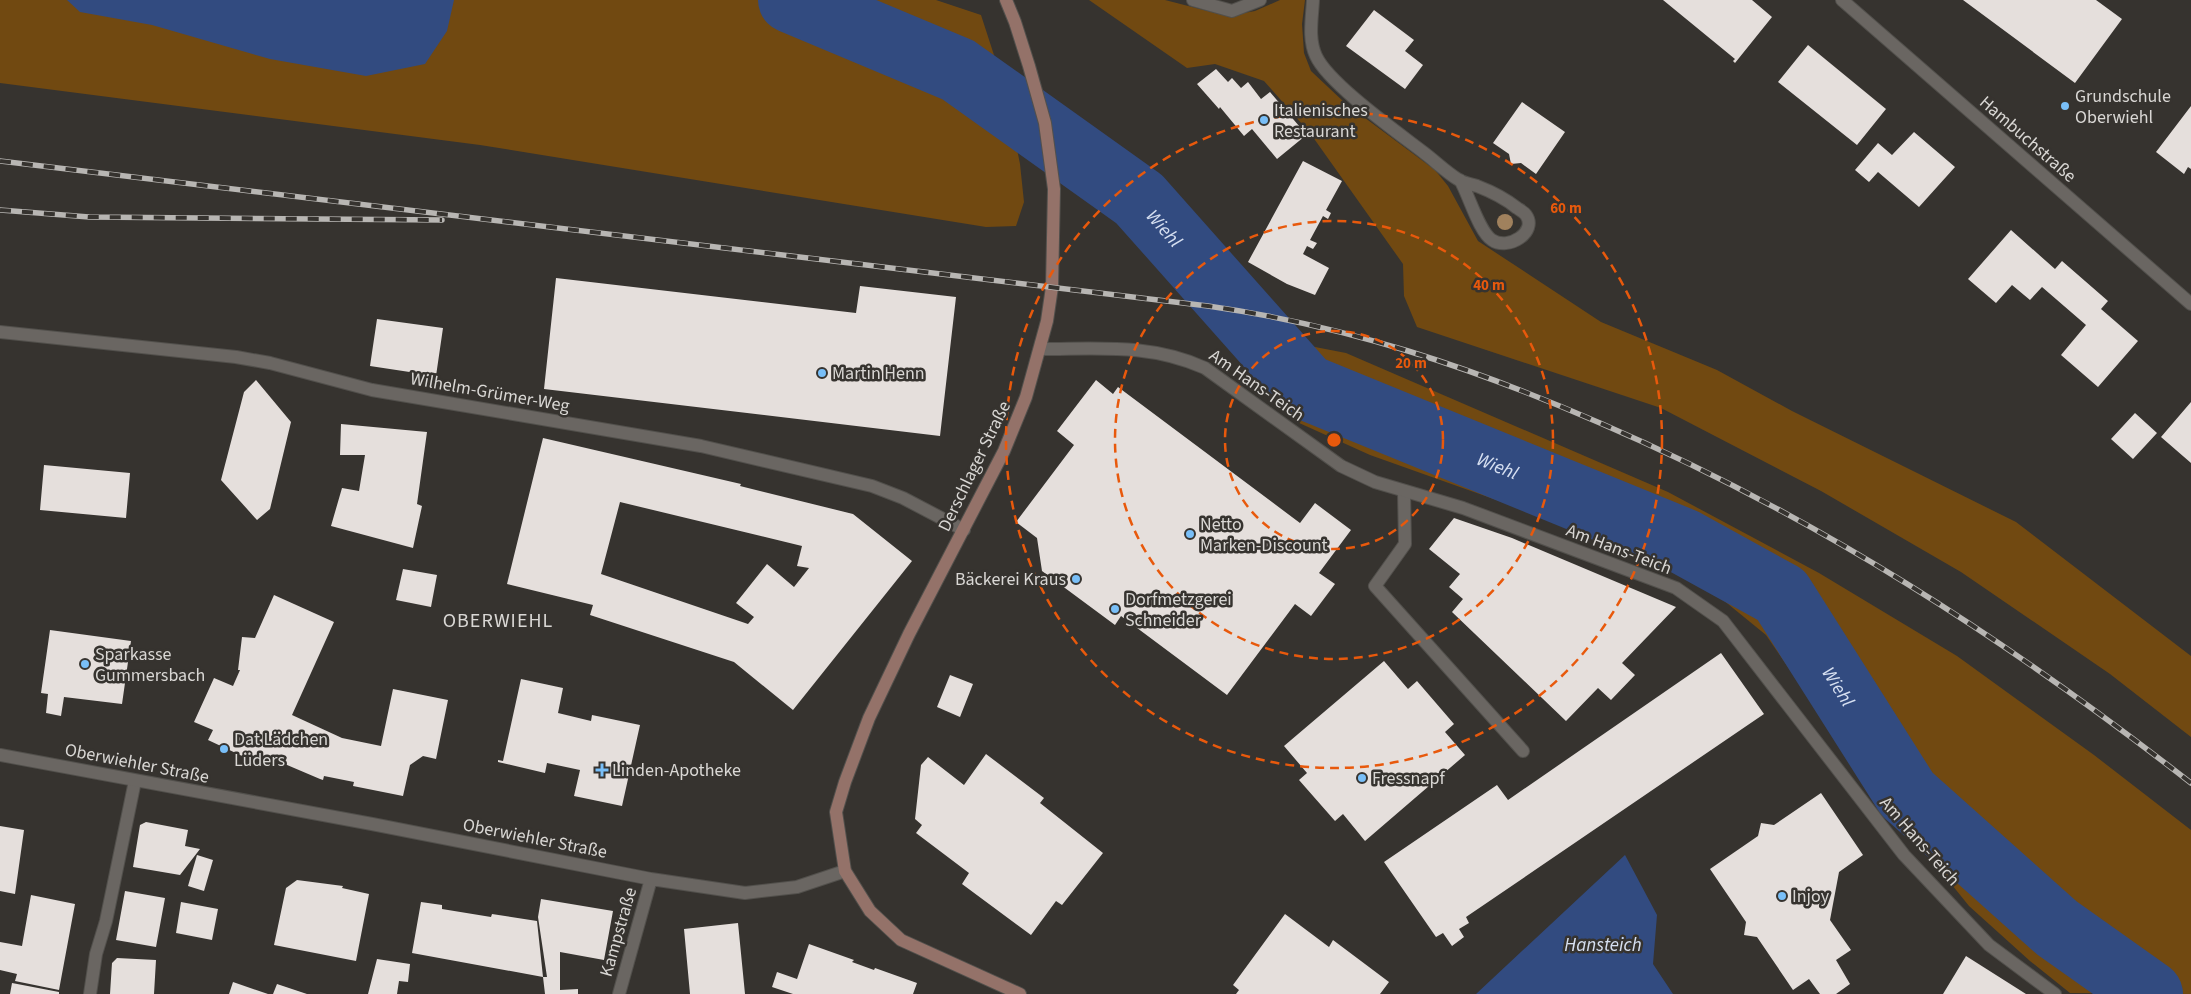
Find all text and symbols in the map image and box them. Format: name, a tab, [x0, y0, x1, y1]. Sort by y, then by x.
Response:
place label: Grundschule Oberwiehl	[2075, 84, 2171, 130]
street label: Hambuchstraße	[1974, 90, 2082, 189]
place label: Italienisches Restaurant	[1274, 98, 1368, 144]
marker: Grundschule Oberwiehl	[2059, 100, 2071, 112]
marker: Italienisches Restaurant	[1258, 114, 1270, 126]
text: 60 m	[1550, 198, 1582, 219]
water label: Wiehl	[1139, 204, 1188, 254]
text: 40 m	[1473, 275, 1505, 296]
street label: Am Hans-Teich	[1204, 343, 1309, 428]
text: 20 m	[1395, 353, 1427, 374]
place label: Martin Henn	[832, 361, 925, 386]
street label: Wilhelm-Grümer-Weg	[408, 366, 571, 419]
marker: Martin Henn	[816, 367, 828, 379]
street label: Derschlager Straße	[932, 397, 1017, 536]
centre of rings	[1325, 431, 1343, 449]
water label: Wiehl	[1472, 446, 1522, 487]
place label: Netto Marken-Discount	[1200, 512, 1328, 558]
street label: Am Hans-Teich	[1562, 518, 1675, 581]
marker: Netto Marken-Discount	[1184, 528, 1196, 540]
place label: Bäckerei Kraus	[955, 567, 1066, 592]
marker: Bäckerei Kraus	[1070, 573, 1082, 585]
place label: Dorfmetzgerei Schneider	[1125, 587, 1232, 633]
marker: Dorfmetzgerei Schneider	[1109, 603, 1121, 615]
district label: OBERWIEHL	[443, 607, 553, 635]
place label: Sparkasse Gummersbach	[95, 642, 205, 688]
marker: Sparkasse Gummersbach	[79, 658, 91, 670]
water label: Wiehl	[1815, 662, 1861, 713]
place label: Dat Lädchen Lüders	[234, 727, 328, 773]
street label: Oberwiehler Straße	[63, 737, 211, 790]
marker: Dat Lädchen Lüders	[218, 743, 230, 755]
place label: Linden-Apotheke	[612, 758, 741, 783]
marker: Linden-Apotheke	[596, 764, 608, 776]
place label: Fressnapf	[1372, 766, 1445, 791]
marker: Fressnapf	[1356, 772, 1368, 784]
street label: Am Hans-Teich	[1874, 791, 1966, 892]
street label: Oberwiehler Straße	[461, 812, 609, 865]
street label: Kampstraße	[594, 884, 643, 980]
place label: Injoy	[1792, 884, 1830, 909]
marker: Injoy	[1776, 890, 1788, 902]
water label: Hansteich	[1564, 932, 1642, 959]

